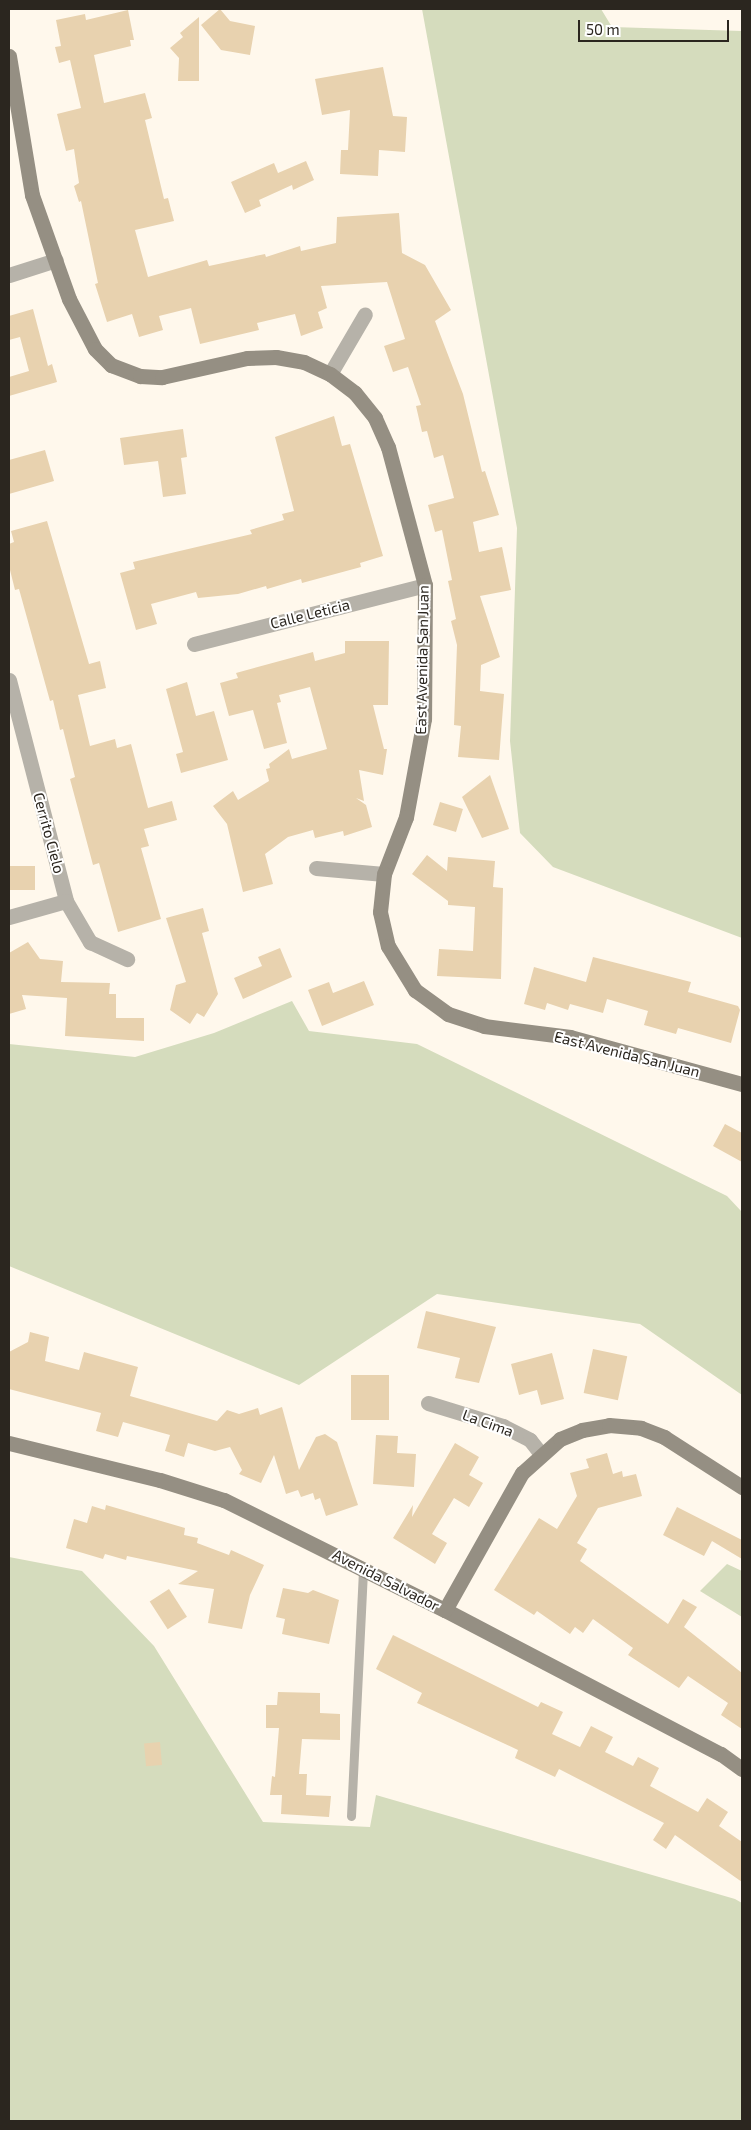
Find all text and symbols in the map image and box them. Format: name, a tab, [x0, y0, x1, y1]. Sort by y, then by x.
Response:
scale bar	[581, 10, 732, 42]
text: 50 m	[586, 20, 620, 38]
street label: East Avenida San Juan	[412, 585, 432, 735]
street label: Calle Leticia	[268, 595, 352, 633]
street label: Cerrito Cielo	[30, 790, 68, 876]
street label: East Avenida San Juan	[552, 1027, 702, 1081]
street label: La Cima	[460, 1405, 516, 1441]
street label: Avenida Salvador	[330, 1545, 442, 1615]

